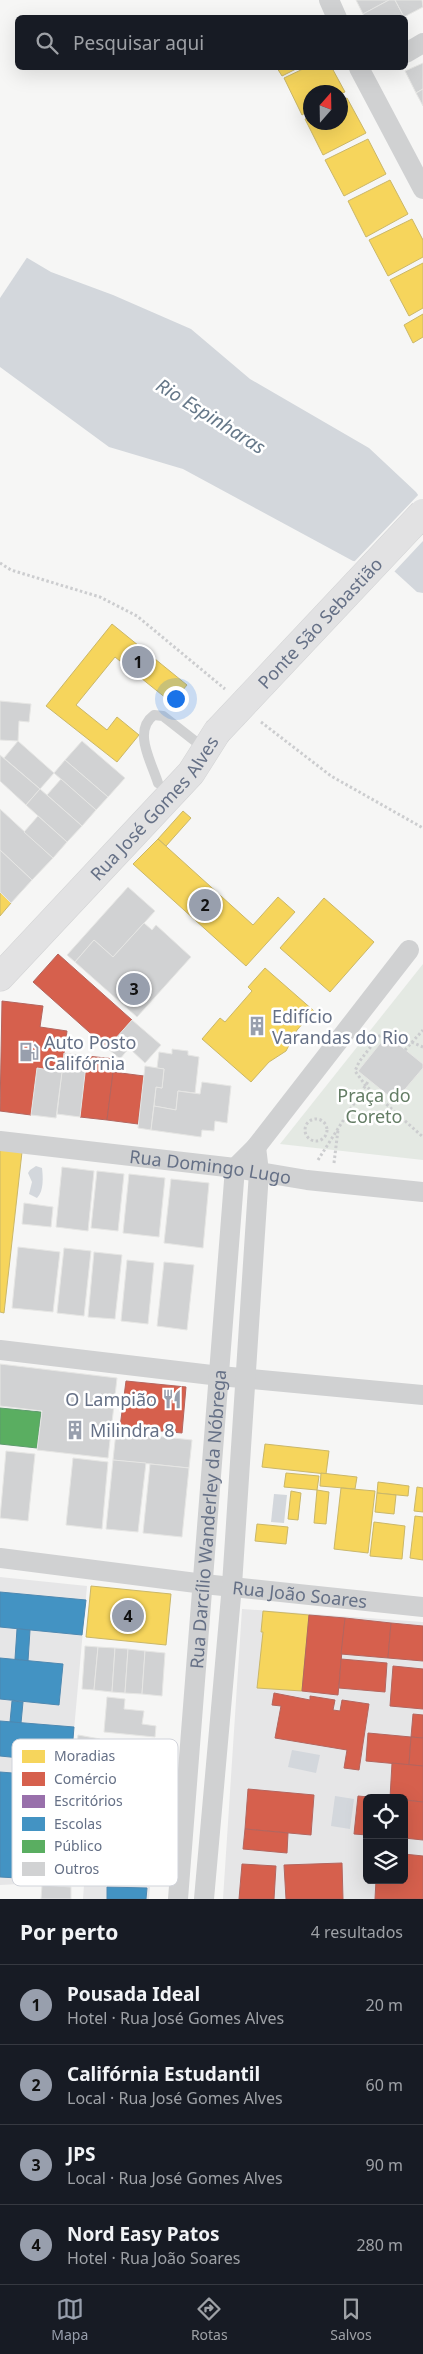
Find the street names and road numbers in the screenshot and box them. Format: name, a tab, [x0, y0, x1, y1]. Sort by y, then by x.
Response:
street label: Ponte São Sebastião	[252, 552, 387, 694]
street label: Rua José Gomes Alves	[85, 731, 224, 885]
street label: Rua Domingo Lugo	[128, 1144, 293, 1189]
street label: Rua Darcílio Wanderley da Nóbrega	[184, 1369, 231, 1670]
street label: Rua João Soares	[231, 1575, 368, 1613]

